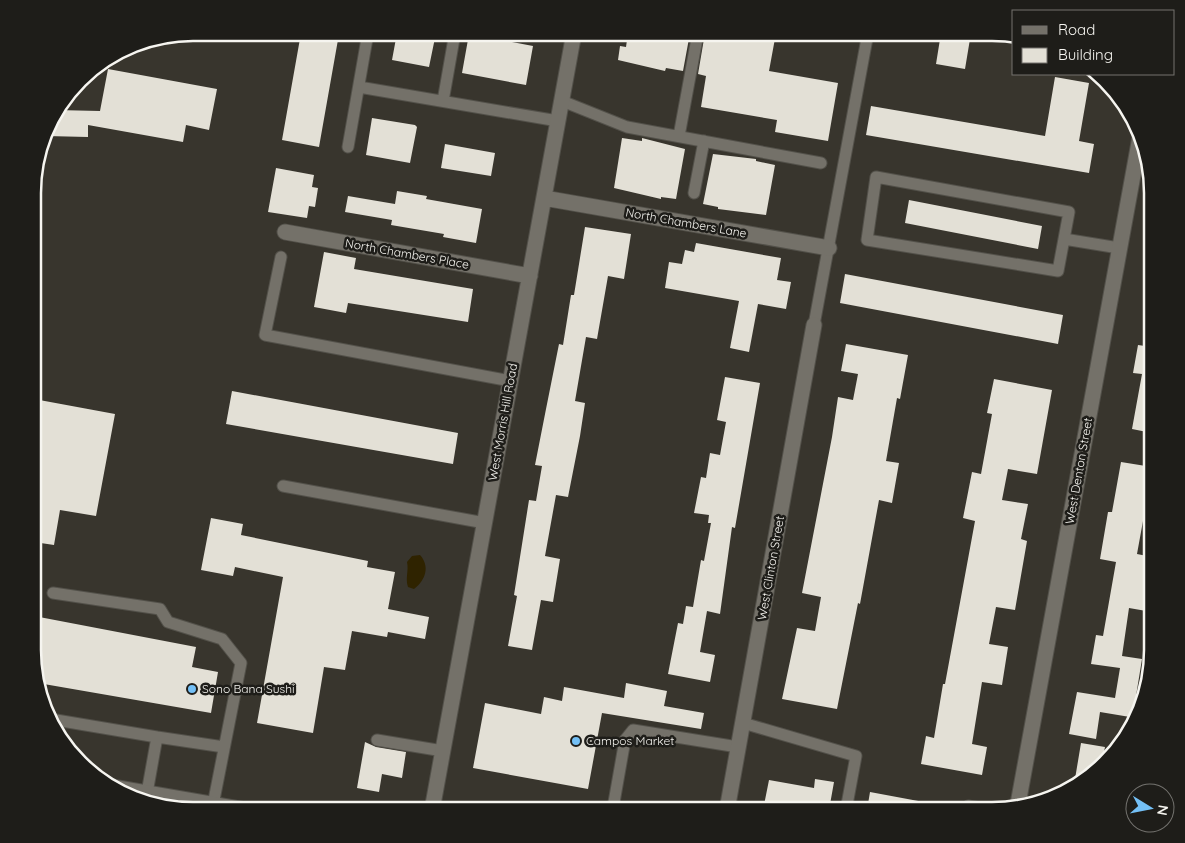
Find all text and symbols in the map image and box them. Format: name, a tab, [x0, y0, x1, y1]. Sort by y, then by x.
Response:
legend	[1012, 10, 1175, 75]
text: Road	[1058, 20, 1095, 39]
text: Building	[1058, 45, 1113, 64]
street label: North Chambers Lane	[624, 204, 748, 241]
street label: North Chambers Place	[344, 235, 470, 272]
street label: West Morris Hill Road	[485, 362, 520, 482]
street label: West Denton Street	[1062, 416, 1095, 525]
street label: West Clinton Street	[754, 515, 787, 621]
place label: Sono Bana Sushi	[202, 681, 295, 696]
marker: Sono Bana Sushi	[186, 683, 198, 695]
place label: Campos Market	[586, 733, 674, 748]
marker: Campos Market	[570, 735, 582, 747]
north arrow	[1125, 783, 1175, 833]
text: N	[1153, 804, 1173, 817]

